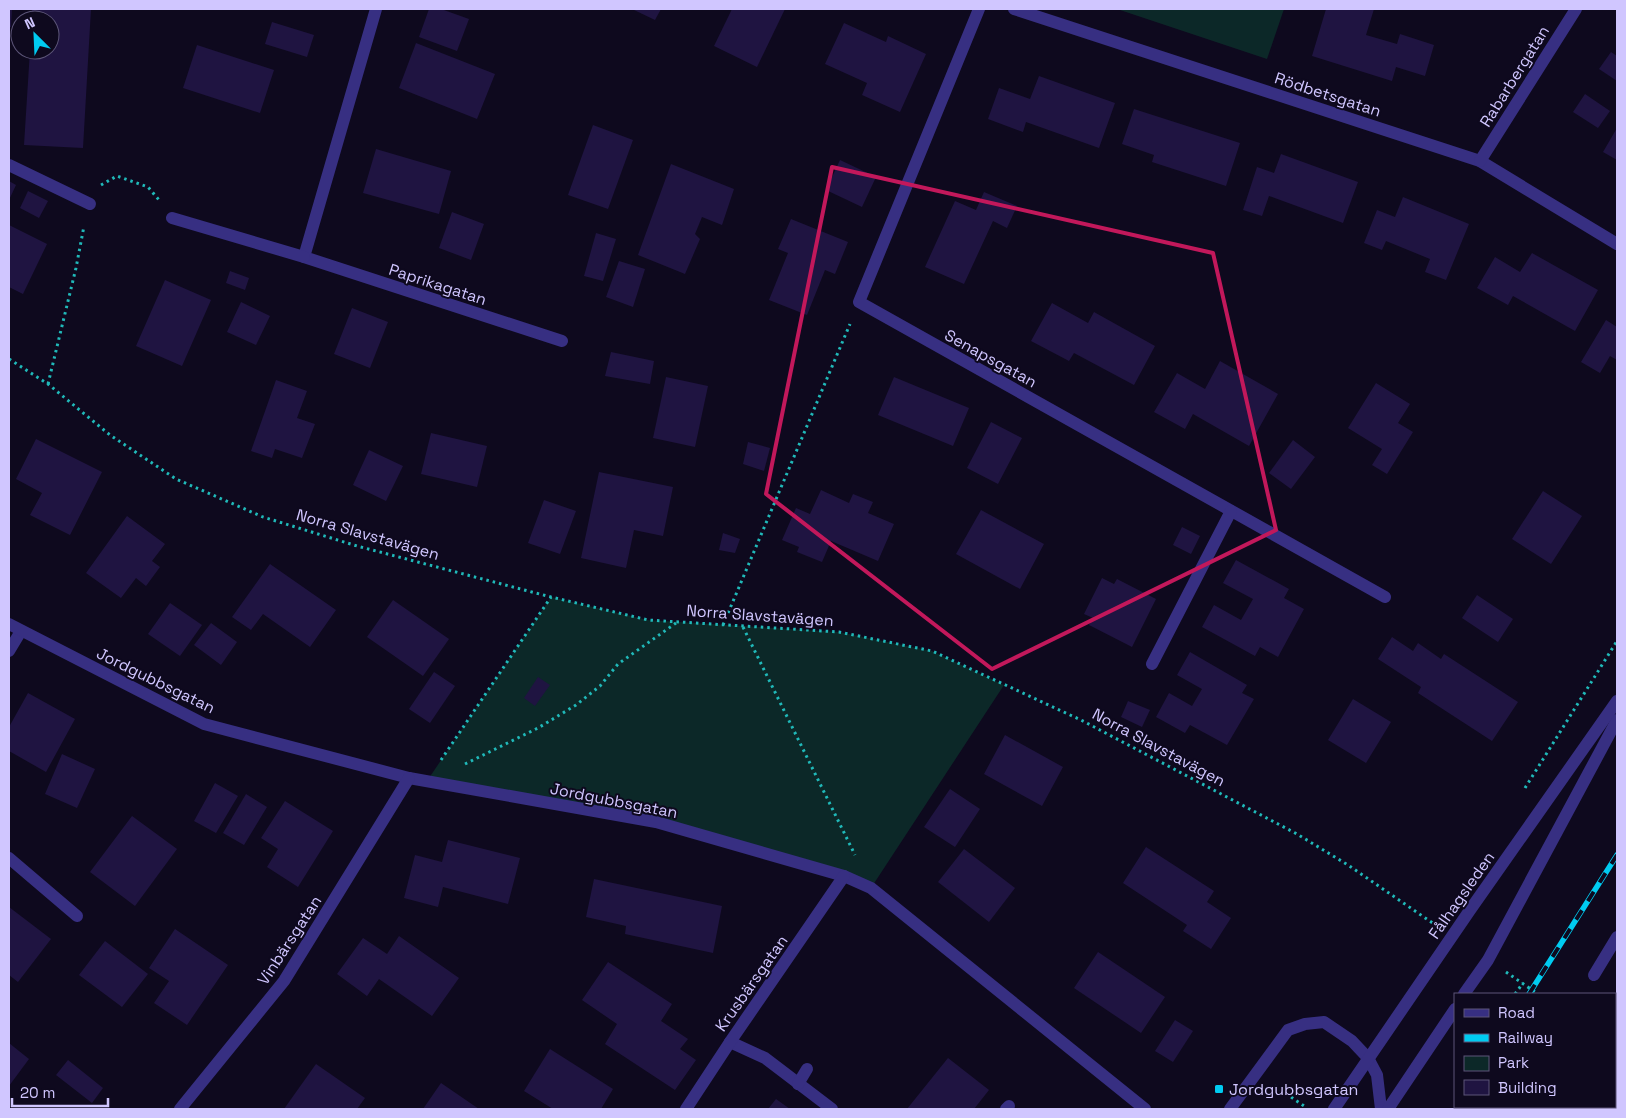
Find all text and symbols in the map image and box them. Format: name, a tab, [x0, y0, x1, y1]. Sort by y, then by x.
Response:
north arrow	[10, 10, 60, 60]
text: N	[22, 13, 38, 33]
street label: Rabarbergatan	[1475, 22, 1554, 131]
street label: Rödbetsgatan	[1272, 67, 1384, 122]
street label: Paprikagatan	[386, 259, 489, 310]
street label: Senapsgatan	[941, 324, 1041, 392]
street label: Norra Slavstavägen	[294, 504, 442, 565]
street label: Norra Slavstavägen	[686, 600, 834, 631]
street label: Jordgubbsgatan	[93, 643, 219, 718]
street label: Norra Slavstavägen	[1089, 703, 1229, 791]
street label: Jordgubbsgatan	[548, 778, 679, 823]
street label: Fålhagsleden	[1424, 847, 1499, 943]
street label: Vinbärsgatan	[253, 891, 326, 989]
street label: Krusbärsgatan	[710, 931, 792, 1036]
legend	[1454, 993, 1616, 1108]
text: Road	[1498, 1003, 1535, 1022]
text: Railway	[1498, 1028, 1553, 1047]
text: Park	[1498, 1053, 1529, 1072]
scale bar	[12, 1076, 109, 1108]
text: Building	[1498, 1078, 1557, 1097]
place label: Jordgubbsgatan	[1229, 1079, 1358, 1100]
text: 20 m	[20, 1083, 55, 1102]
marker: Jordgubbsgatan	[1213, 1083, 1225, 1095]

